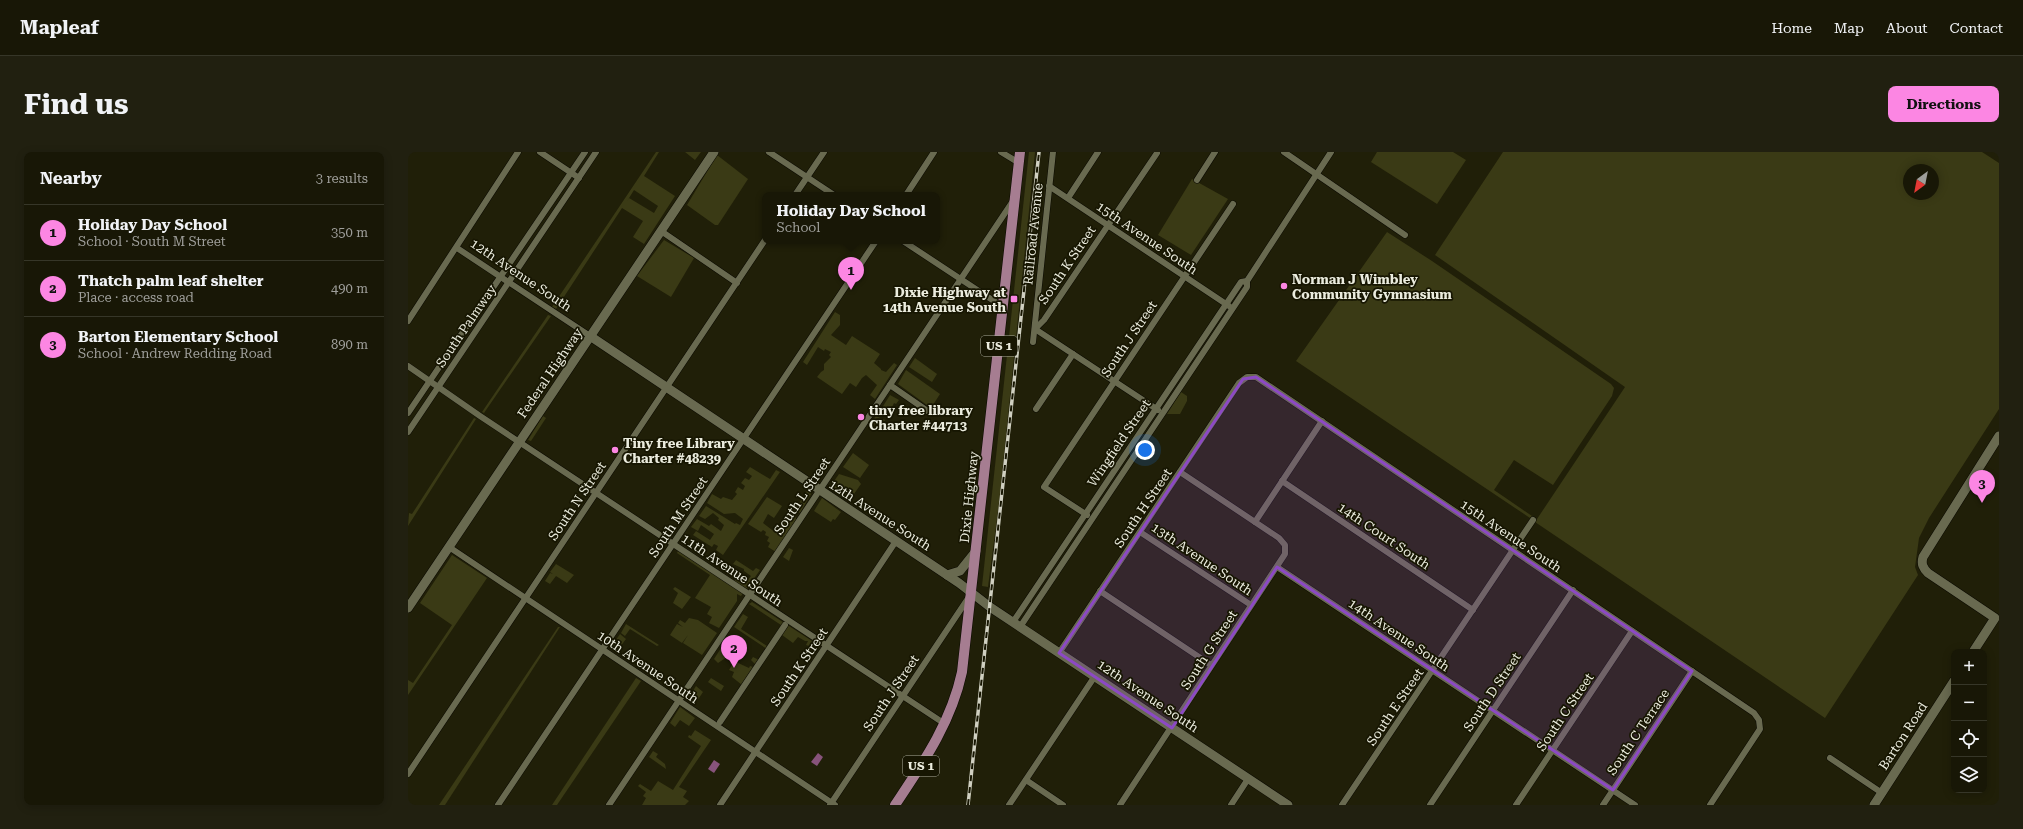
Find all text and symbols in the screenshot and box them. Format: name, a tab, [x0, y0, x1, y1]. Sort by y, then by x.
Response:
text: Mapleaf	[20, 16, 99, 39]
text: Home	[1771, 20, 1812, 36]
text: Map	[1834, 20, 1864, 36]
text: About	[1886, 20, 1928, 36]
text: Contact	[1950, 20, 2003, 36]
button: Directions	[1888, 86, 1999, 122]
text: Find us	[24, 88, 128, 121]
north arrow	[1903, 164, 1939, 200]
text: Nearby	[40, 168, 102, 188]
text: 3 results	[316, 171, 368, 186]
street label: Railroad Avenue	[1020, 182, 1046, 286]
popup	[762, 192, 940, 244]
street label: 15th Avenue South	[1094, 199, 1201, 278]
text: Holiday Day School	[776, 202, 926, 220]
text: Holiday Day School	[78, 216, 227, 234]
text: School	[776, 220, 820, 235]
street label: South K Street	[1035, 223, 1099, 307]
text: 1	[49, 225, 57, 240]
text: 350 m	[331, 225, 368, 240]
text: School · South M Street	[78, 234, 226, 249]
street label: 12th Avenue South	[468, 236, 575, 315]
pin: 1	[838, 257, 864, 290]
text: Thatch palm leaf shelter	[78, 272, 264, 290]
place label: Norman J Wimbley Community Gymnasium	[1292, 272, 1452, 302]
text: 2	[49, 281, 57, 296]
text: 490 m	[331, 281, 368, 296]
street label: South Palmway	[433, 281, 499, 370]
marker: Norman J Wimbley Community Gymnasium	[1279, 281, 1289, 291]
place label: Dixie Highway at 14th Avenue South	[883, 285, 1007, 315]
text: Place · access road	[78, 290, 194, 305]
marker: Dixie Highway at 14th Avenue South	[1009, 294, 1019, 304]
street label: South J Street	[1098, 298, 1160, 380]
street label: Federal Highway	[514, 325, 586, 421]
text: Barton Elementary School	[78, 328, 278, 346]
road number: US 1	[981, 336, 1017, 356]
text: 3	[49, 337, 57, 352]
text: 890 m	[331, 337, 368, 352]
text: School · Andrew Redding Road	[78, 346, 272, 361]
street label: Wingfield Street	[1084, 396, 1154, 489]
place label: tiny free library Charter #44713	[869, 403, 973, 433]
marker: tiny free library Charter #44713	[856, 412, 866, 422]
place label: Tiny free Library Charter #48239	[623, 436, 735, 466]
your location	[1135, 440, 1155, 460]
marker: Tiny free Library Charter #48239	[610, 445, 620, 455]
street label: Dixie Highway	[957, 450, 981, 543]
street label: South L Street	[771, 455, 833, 537]
street label: South N Street	[545, 459, 609, 543]
street label: South H Street	[1111, 465, 1175, 550]
pin: 3	[1969, 470, 1995, 503]
street label: South M Street	[646, 474, 711, 560]
street label: 12th Avenue South	[826, 476, 934, 554]
street label: 15th Avenue South	[1458, 497, 1565, 576]
street label: 14th Court South	[1335, 500, 1433, 573]
street label: 13th Avenue South	[1149, 520, 1256, 599]
street label: 11th Avenue South	[679, 531, 786, 610]
street label: 14th Avenue South	[1346, 596, 1453, 675]
street label: South G Street	[1178, 607, 1240, 692]
street label: South K Street	[767, 625, 831, 709]
street label: 10th Avenue South	[595, 628, 702, 707]
pin: 2	[721, 635, 747, 668]
map controls	[1951, 649, 1987, 793]
button: +	[1951, 649, 1987, 685]
street label: South D Street	[1460, 650, 1524, 734]
street label: South J Street	[860, 652, 922, 734]
street label: 12th Avenue South	[1095, 657, 1202, 736]
street label: South E Street	[1364, 665, 1426, 748]
street label: South C Street	[1533, 670, 1597, 754]
button: −	[1951, 685, 1987, 721]
street label: South C Terrace	[1604, 686, 1672, 778]
street label: Barton Road	[1876, 699, 1931, 773]
button: locate	[1951, 721, 1987, 757]
road number: US 1	[903, 756, 939, 776]
button: layers	[1951, 757, 1987, 793]

